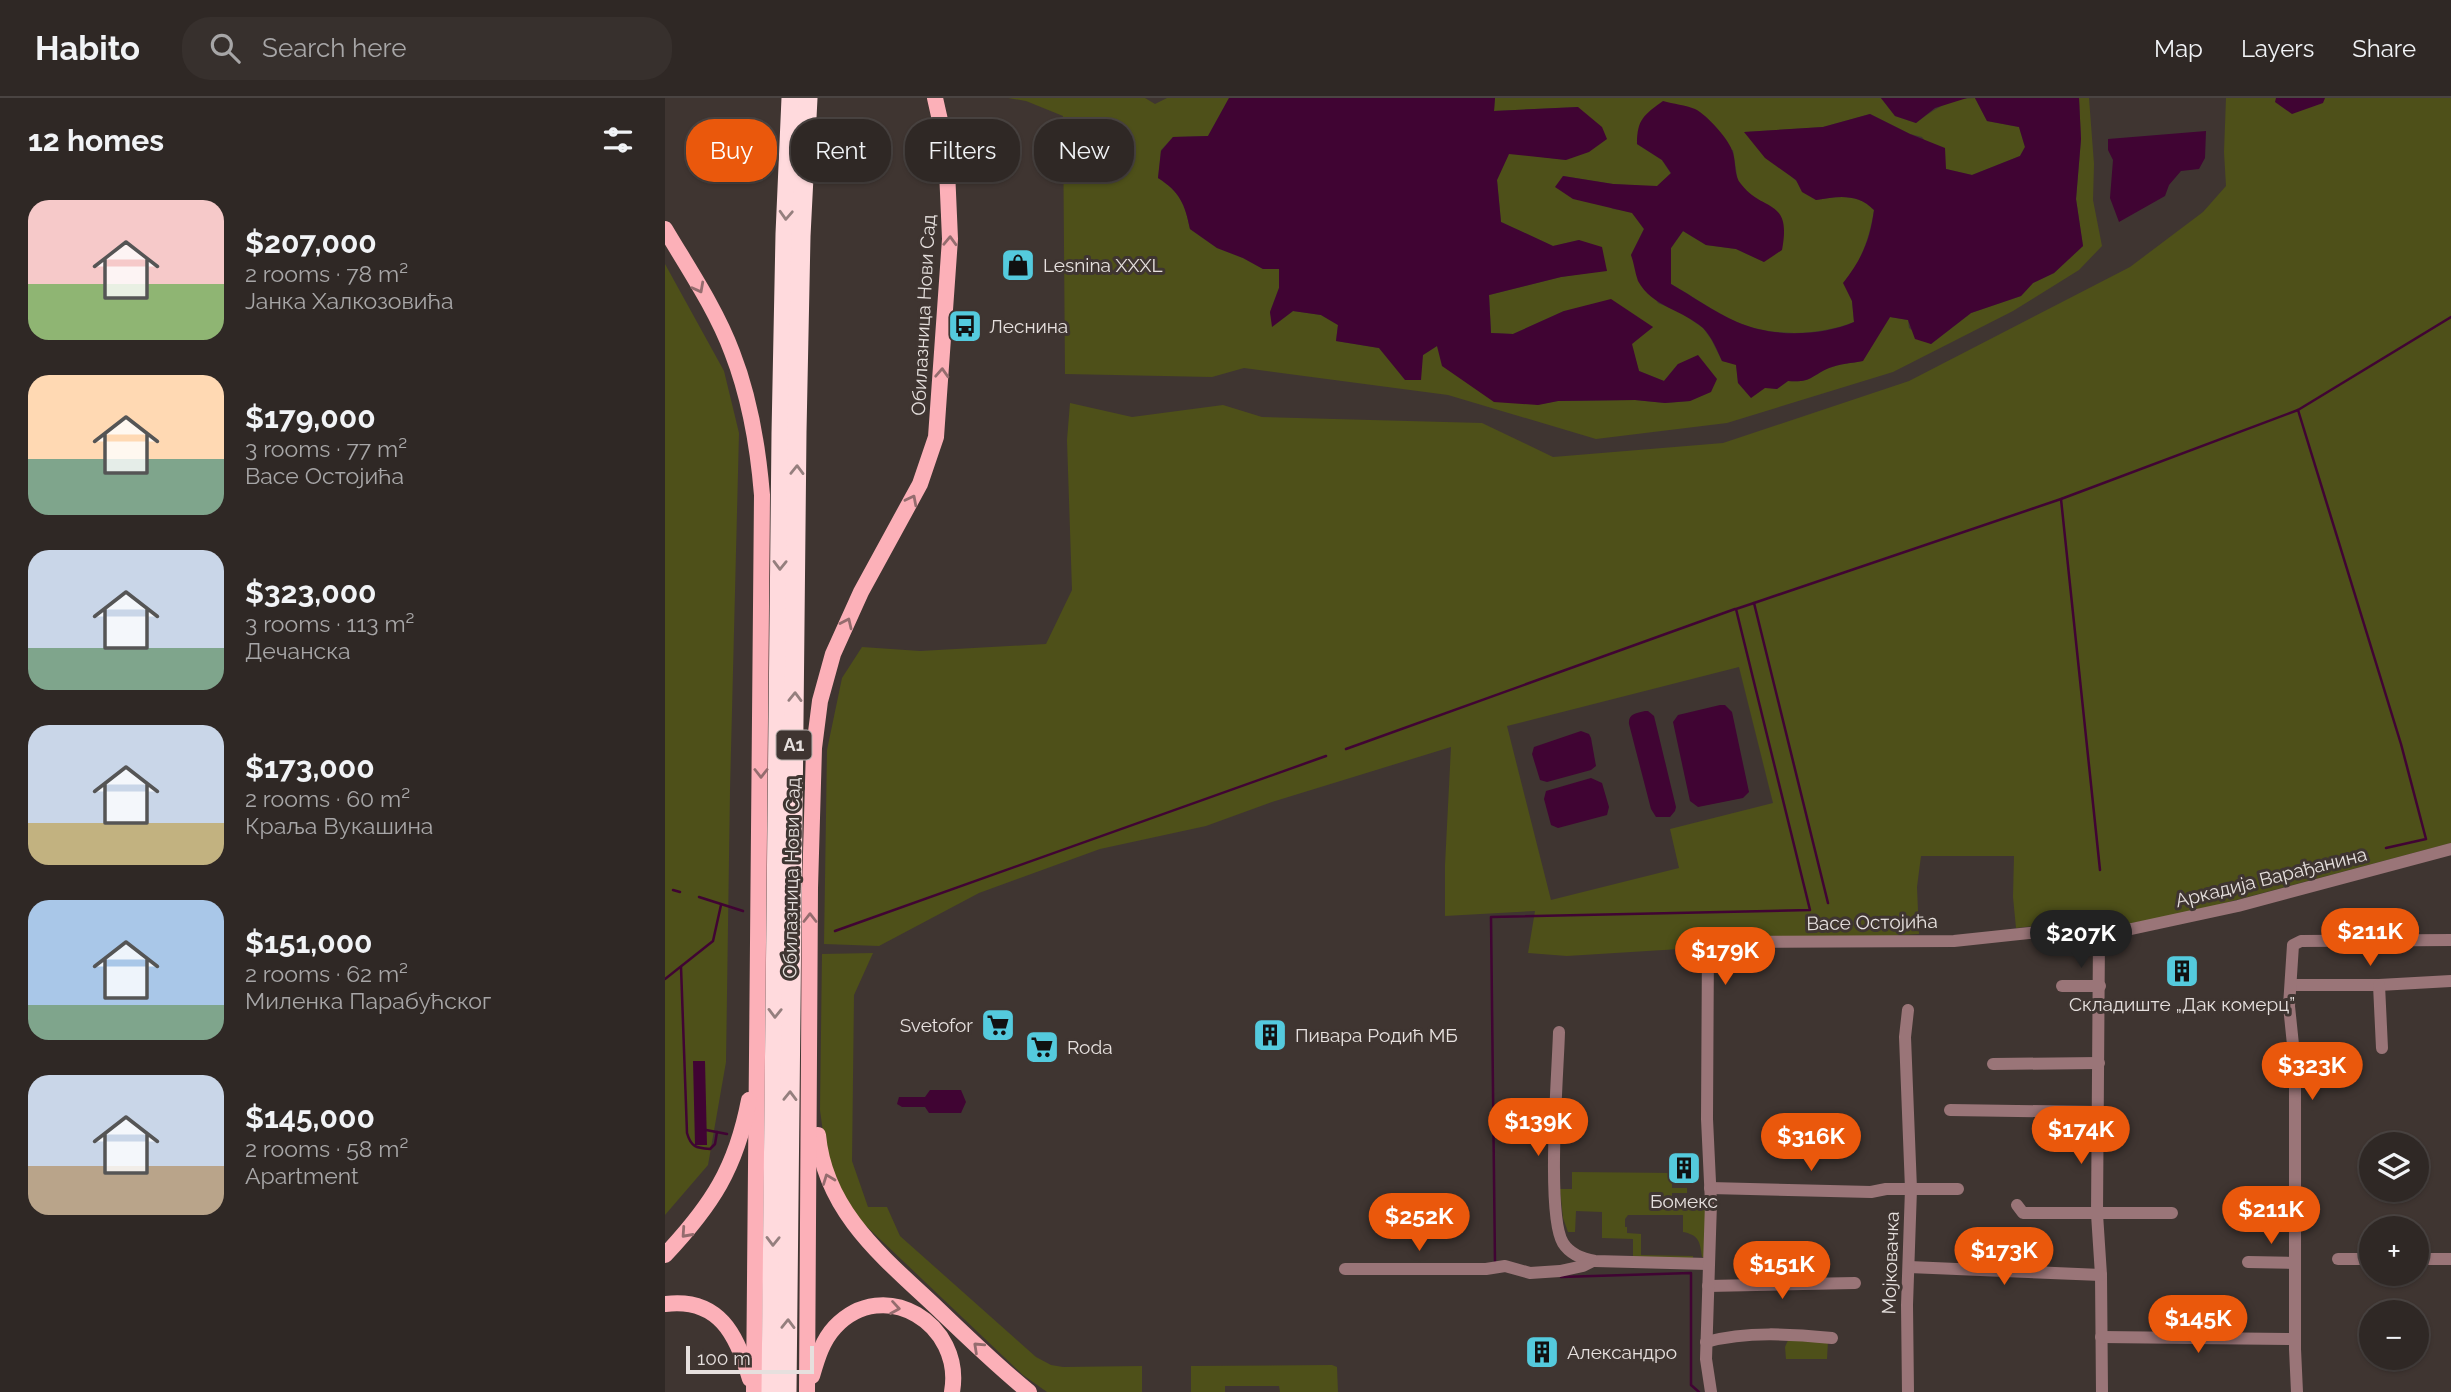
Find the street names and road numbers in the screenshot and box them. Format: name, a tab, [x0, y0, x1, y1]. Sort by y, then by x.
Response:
street label: Обилазница Нови Сад	[907, 214, 939, 416]
road number: A1	[776, 730, 811, 760]
street label: Обилазница Нови Сад	[778, 777, 804, 979]
street label: Аркадија Варађанина	[2173, 843, 2369, 911]
street label: Васе Остојића	[1806, 910, 1938, 934]
street label: Мојковачка	[1877, 1211, 1903, 1315]

